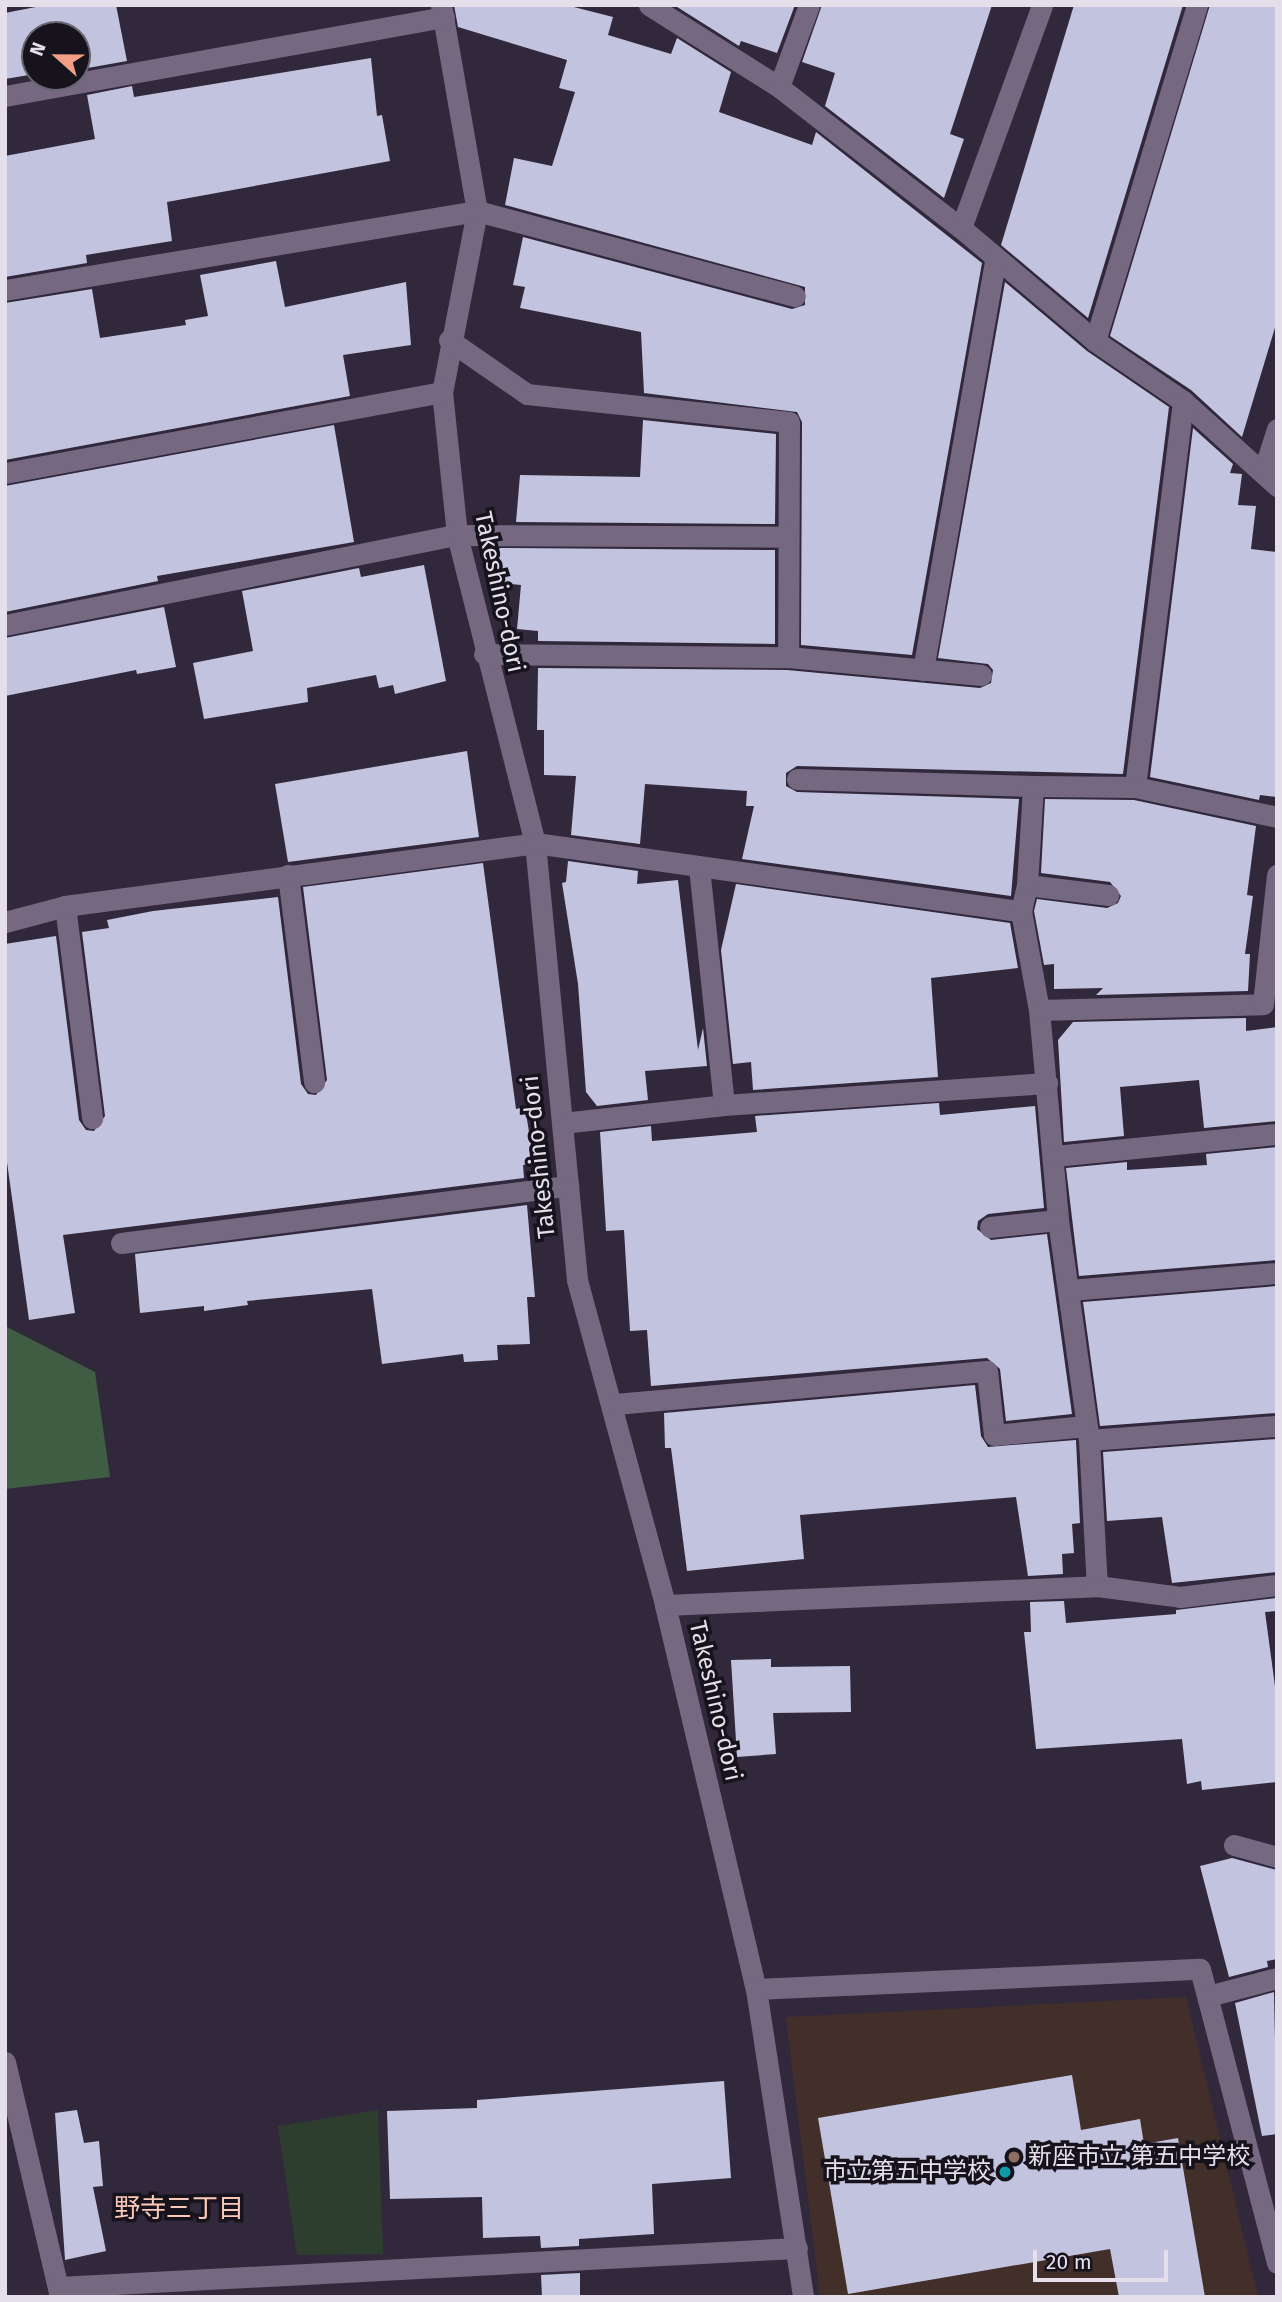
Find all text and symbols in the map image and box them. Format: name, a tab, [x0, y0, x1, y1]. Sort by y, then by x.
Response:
north arrow	[21, 21, 91, 91]
text: N	[25, 39, 51, 59]
street label: Takeshino-dori	[468, 509, 530, 675]
street label: Takeshino-dori	[516, 1074, 562, 1240]
street label: Takeshino-dori	[683, 1618, 747, 1784]
place label: 新座市立 第五中学校	[1028, 2143, 1250, 2171]
marker: 新座市立 第五中学校	[1006, 2149, 1022, 2165]
place label: 市立第五中学校	[823, 2158, 991, 2186]
marker: 市立第五中学校	[997, 2164, 1013, 2180]
district label: 野寺三丁目	[114, 2193, 244, 2225]
scale bar	[1037, 2236, 1172, 2280]
text: 20 m	[1046, 2249, 1092, 2275]

